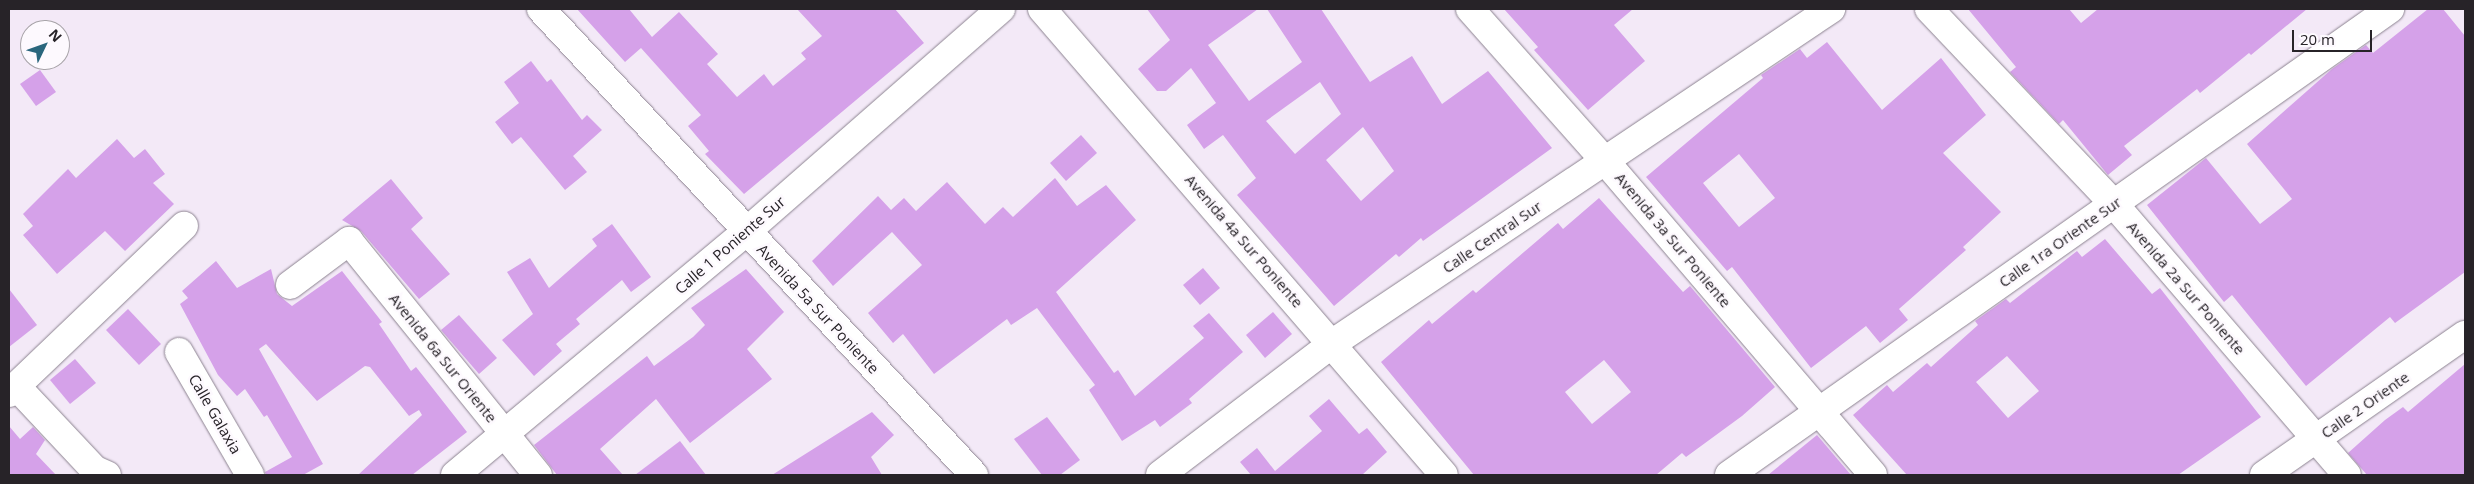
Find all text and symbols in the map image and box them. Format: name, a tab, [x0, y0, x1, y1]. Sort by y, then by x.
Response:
north arrow	[20, 20, 70, 70]
scale bar	[2294, 20, 2374, 52]
text: N	[45, 25, 67, 46]
text: 20 m	[2300, 29, 2335, 49]
street label: Avenida 3a Sur Poniente	[1611, 169, 1735, 311]
street label: Avenida 4a Sur Poniente	[1181, 171, 1307, 311]
street label: Calle 1 Poniente Sur	[671, 192, 789, 298]
street label: Calle 1ra Oriente Sur	[1995, 193, 2125, 291]
street label: Calle Central Sur	[1439, 197, 1545, 277]
street label: Avenida 2a Sur Poniente	[2123, 218, 2249, 358]
street label: Avenida 5a Sur Poniente	[753, 241, 883, 377]
street label: Avenida 6a Sur Oriente	[385, 290, 501, 426]
street label: Calle 2 Oriente	[2318, 368, 2412, 442]
street label: Calle Galaxia	[185, 371, 245, 457]

